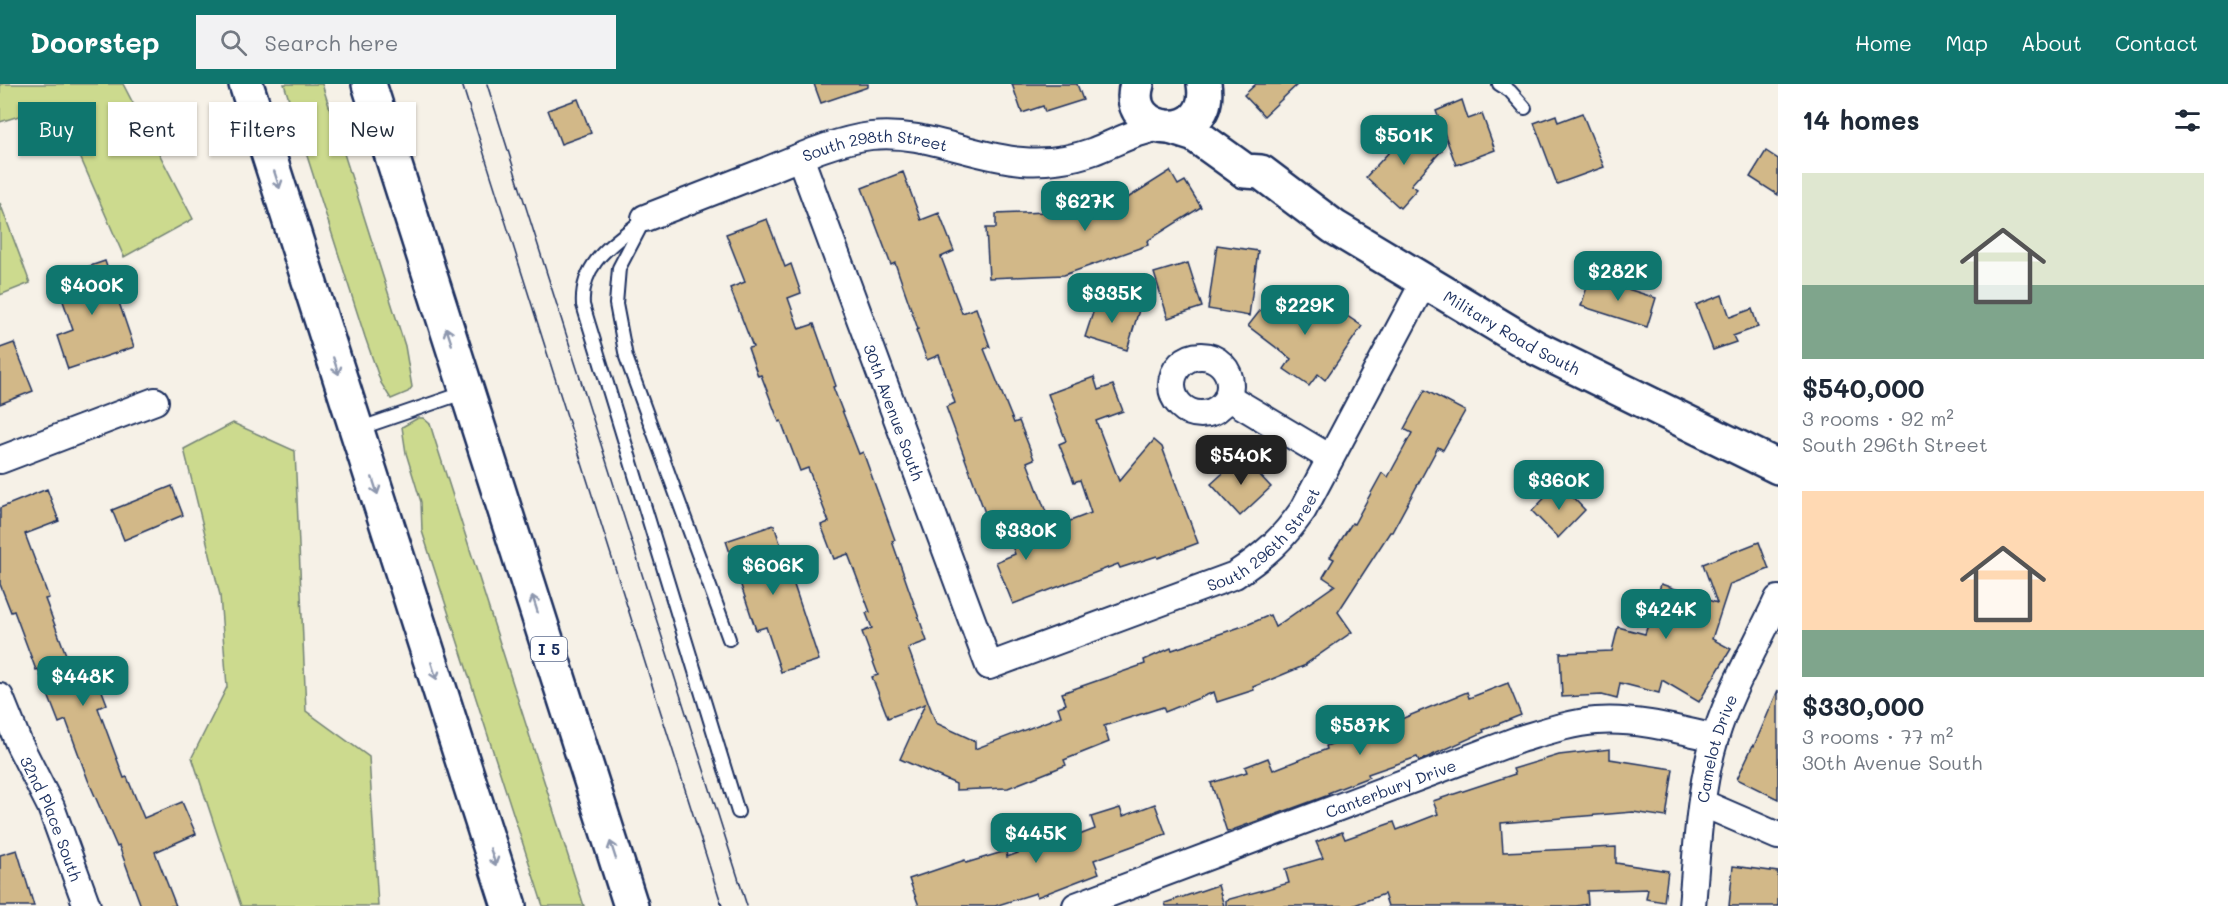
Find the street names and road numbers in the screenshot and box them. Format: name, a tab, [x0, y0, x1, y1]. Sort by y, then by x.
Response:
street label: South 298th Street	[799, 125, 950, 165]
street label: Military Road South	[1440, 285, 1584, 379]
street label: 30th Avenue South	[860, 341, 930, 483]
street label: South 296th Street	[1204, 484, 1324, 595]
road number: I 5	[531, 637, 567, 661]
street label: Camelot Drive	[1691, 691, 1741, 804]
street label: 32nd Place South	[16, 752, 87, 884]
street label: Canterbury Drive	[1322, 754, 1459, 822]

